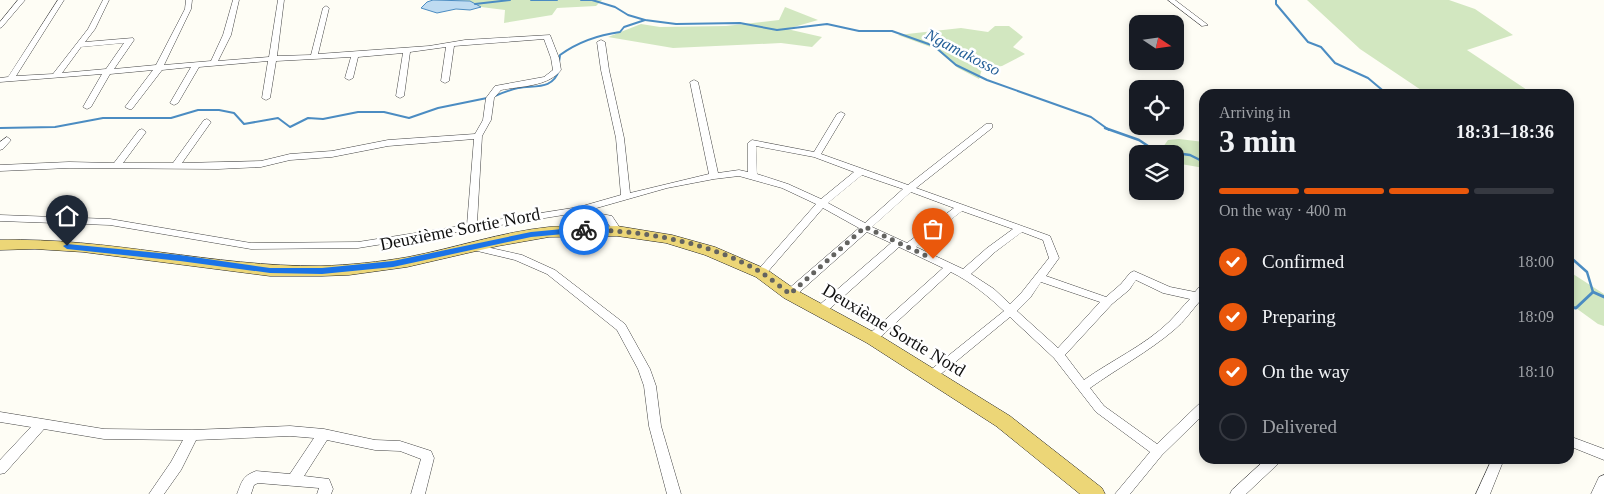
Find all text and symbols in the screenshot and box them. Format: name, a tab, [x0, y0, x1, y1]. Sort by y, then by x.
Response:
north arrow	[1129, 15, 1184, 70]
map controls	[1129, 15, 1184, 200]
water label: Ngamakosso	[922, 25, 1003, 80]
button: locate	[1129, 80, 1184, 135]
text: Arriving in	[1219, 104, 1291, 121]
text: 18:31–18:36	[1456, 121, 1554, 142]
text: 3 min	[1219, 123, 1296, 159]
button: layers	[1129, 145, 1184, 200]
pin	[46, 195, 88, 246]
icon: home	[53, 202, 81, 230]
text: On the way · 400 m	[1219, 202, 1347, 219]
street label: Deuxième Sortie Nord	[378, 204, 542, 254]
courier	[559, 205, 609, 255]
pin	[912, 208, 954, 259]
icon: bag	[919, 215, 947, 243]
icon: bike	[570, 216, 598, 244]
icon: check	[1219, 248, 1247, 276]
text: Confirmed	[1262, 251, 1344, 272]
text: 18:00	[1518, 253, 1554, 270]
street label: Deuxième Sortie Nord	[819, 279, 969, 381]
icon: check	[1219, 303, 1247, 331]
text: Preparing	[1262, 306, 1336, 327]
text: 18:09	[1518, 308, 1554, 325]
icon: check	[1219, 358, 1247, 386]
text: On the way	[1262, 361, 1350, 382]
text: 18:10	[1518, 363, 1554, 380]
text: Delivered	[1262, 416, 1337, 437]

